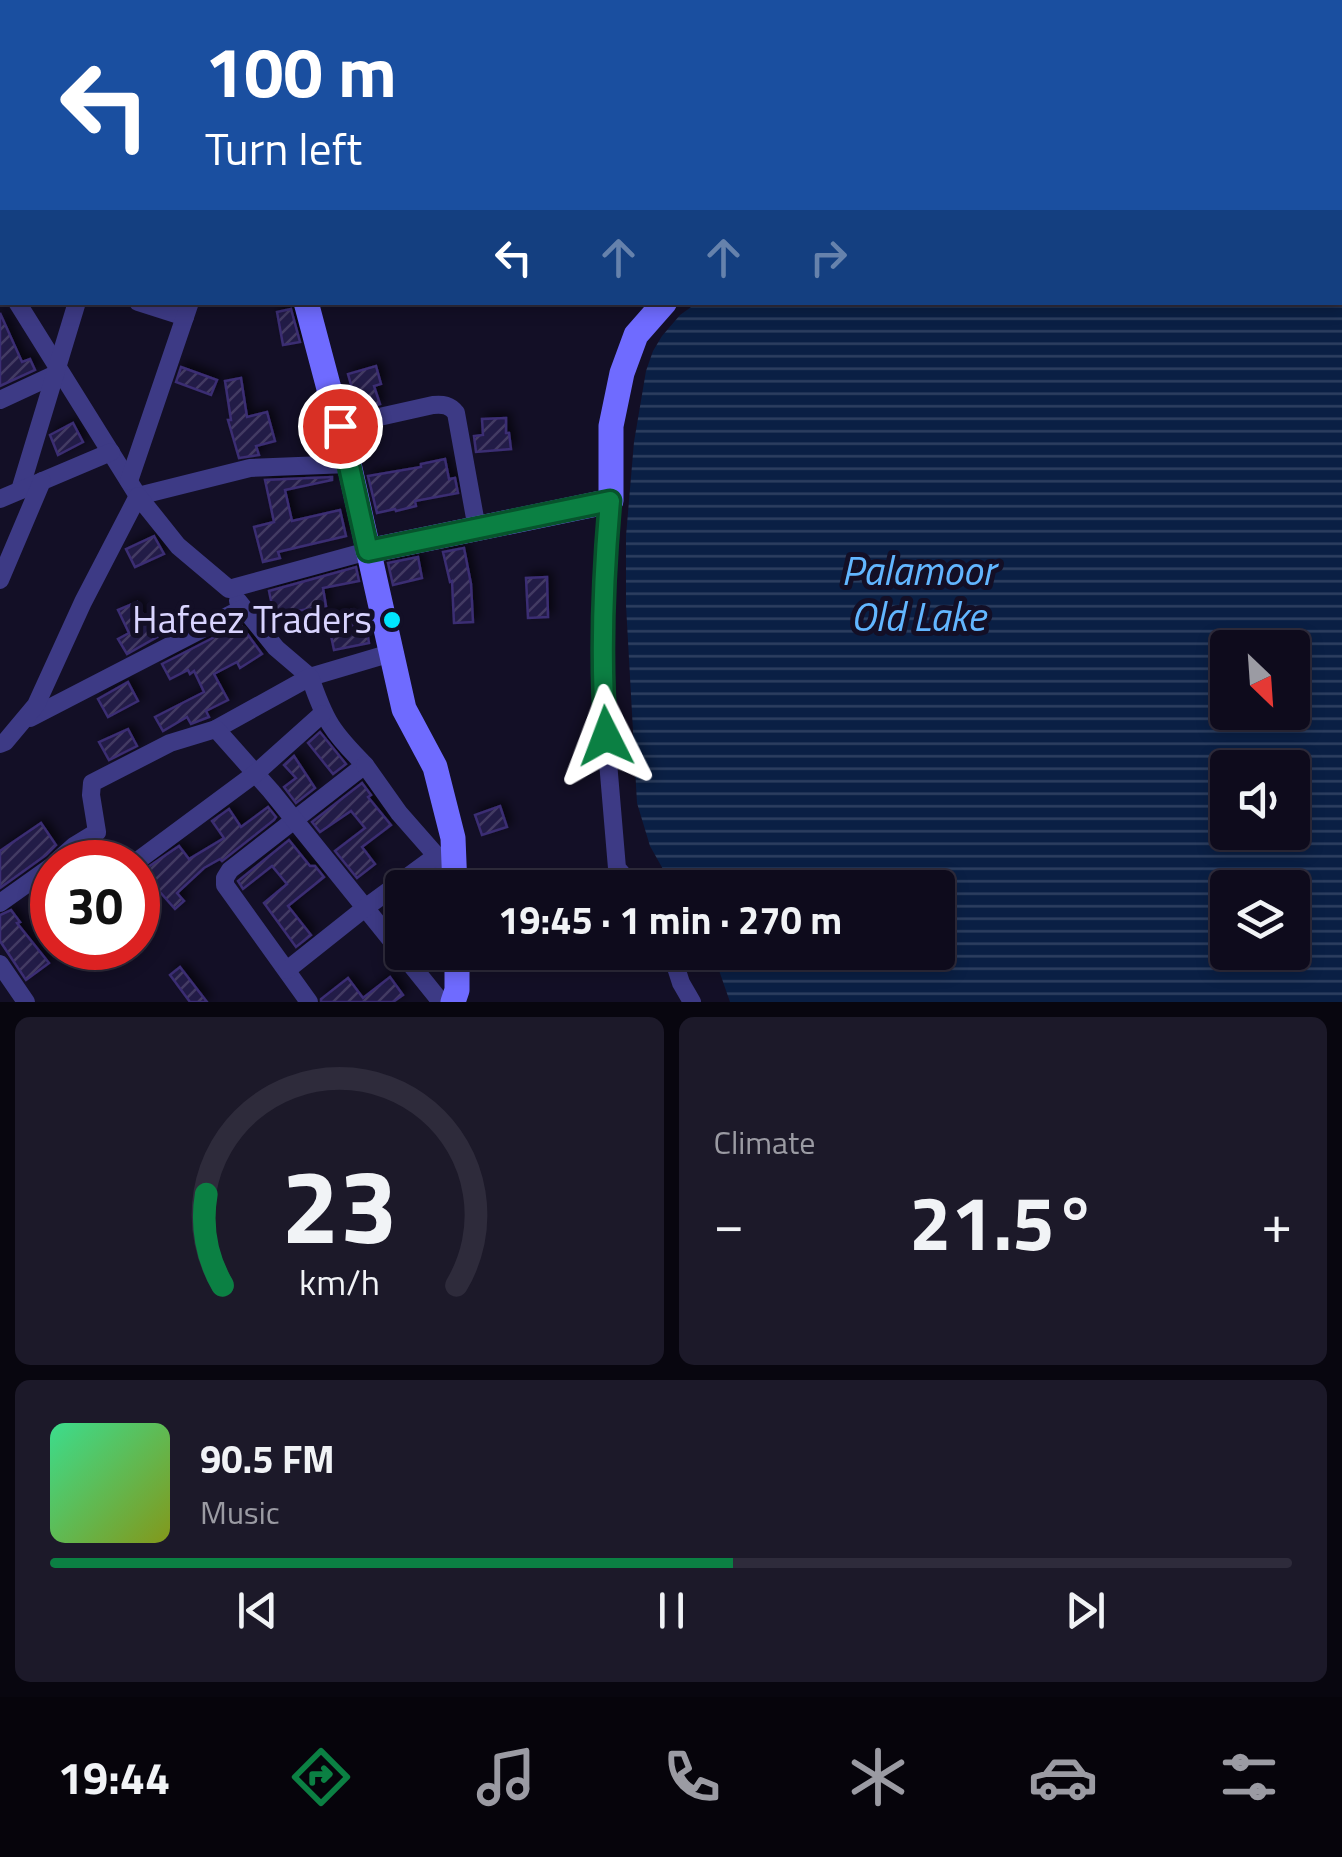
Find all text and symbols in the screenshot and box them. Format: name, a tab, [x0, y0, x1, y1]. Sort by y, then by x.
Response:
text: 100 m	[205, 18, 397, 124]
icon: left	[40, 40, 170, 170]
text: Turn left	[205, 114, 362, 182]
icon: left	[486, 230, 541, 285]
icon: ahead	[591, 230, 646, 285]
icon: ahead	[696, 230, 751, 285]
icon: right	[801, 230, 856, 285]
pin	[298, 384, 383, 469]
icon: arrive	[313, 399, 368, 454]
water label: Palamoor Old Lake	[841, 540, 999, 647]
place label: Hafeez Traders	[132, 590, 372, 648]
marker: Hafeez Traders	[381, 609, 403, 631]
north arrow	[1210, 630, 1310, 730]
map controls	[1210, 630, 1310, 970]
position arrow	[554, 684, 658, 788]
button: sound	[1210, 750, 1310, 850]
speed limit sign: 30	[30, 840, 160, 970]
button: layers	[1210, 870, 1310, 970]
text: 19:45 · 1 min · 270 m	[498, 891, 842, 949]
text: Climate	[714, 1118, 815, 1166]
text: 23	[281, 1125, 397, 1283]
text: 21.5°	[909, 1165, 1096, 1279]
text: −	[714, 1181, 744, 1264]
text: +	[1261, 1181, 1292, 1264]
text: km/h	[299, 1254, 380, 1309]
text: 90.5 FM	[200, 1430, 335, 1488]
text: Music	[200, 1488, 280, 1536]
icon: previous	[230, 1583, 285, 1638]
icon: pause	[644, 1583, 699, 1638]
icon: next	[1058, 1583, 1113, 1638]
icon: directions	[286, 1742, 356, 1812]
icon: music	[471, 1742, 541, 1812]
icon: phone	[657, 1742, 727, 1812]
icon: climate	[843, 1742, 913, 1812]
icon: car	[1028, 1742, 1098, 1812]
icon: filters	[1214, 1742, 1284, 1812]
text: 19:44	[58, 1743, 170, 1811]

